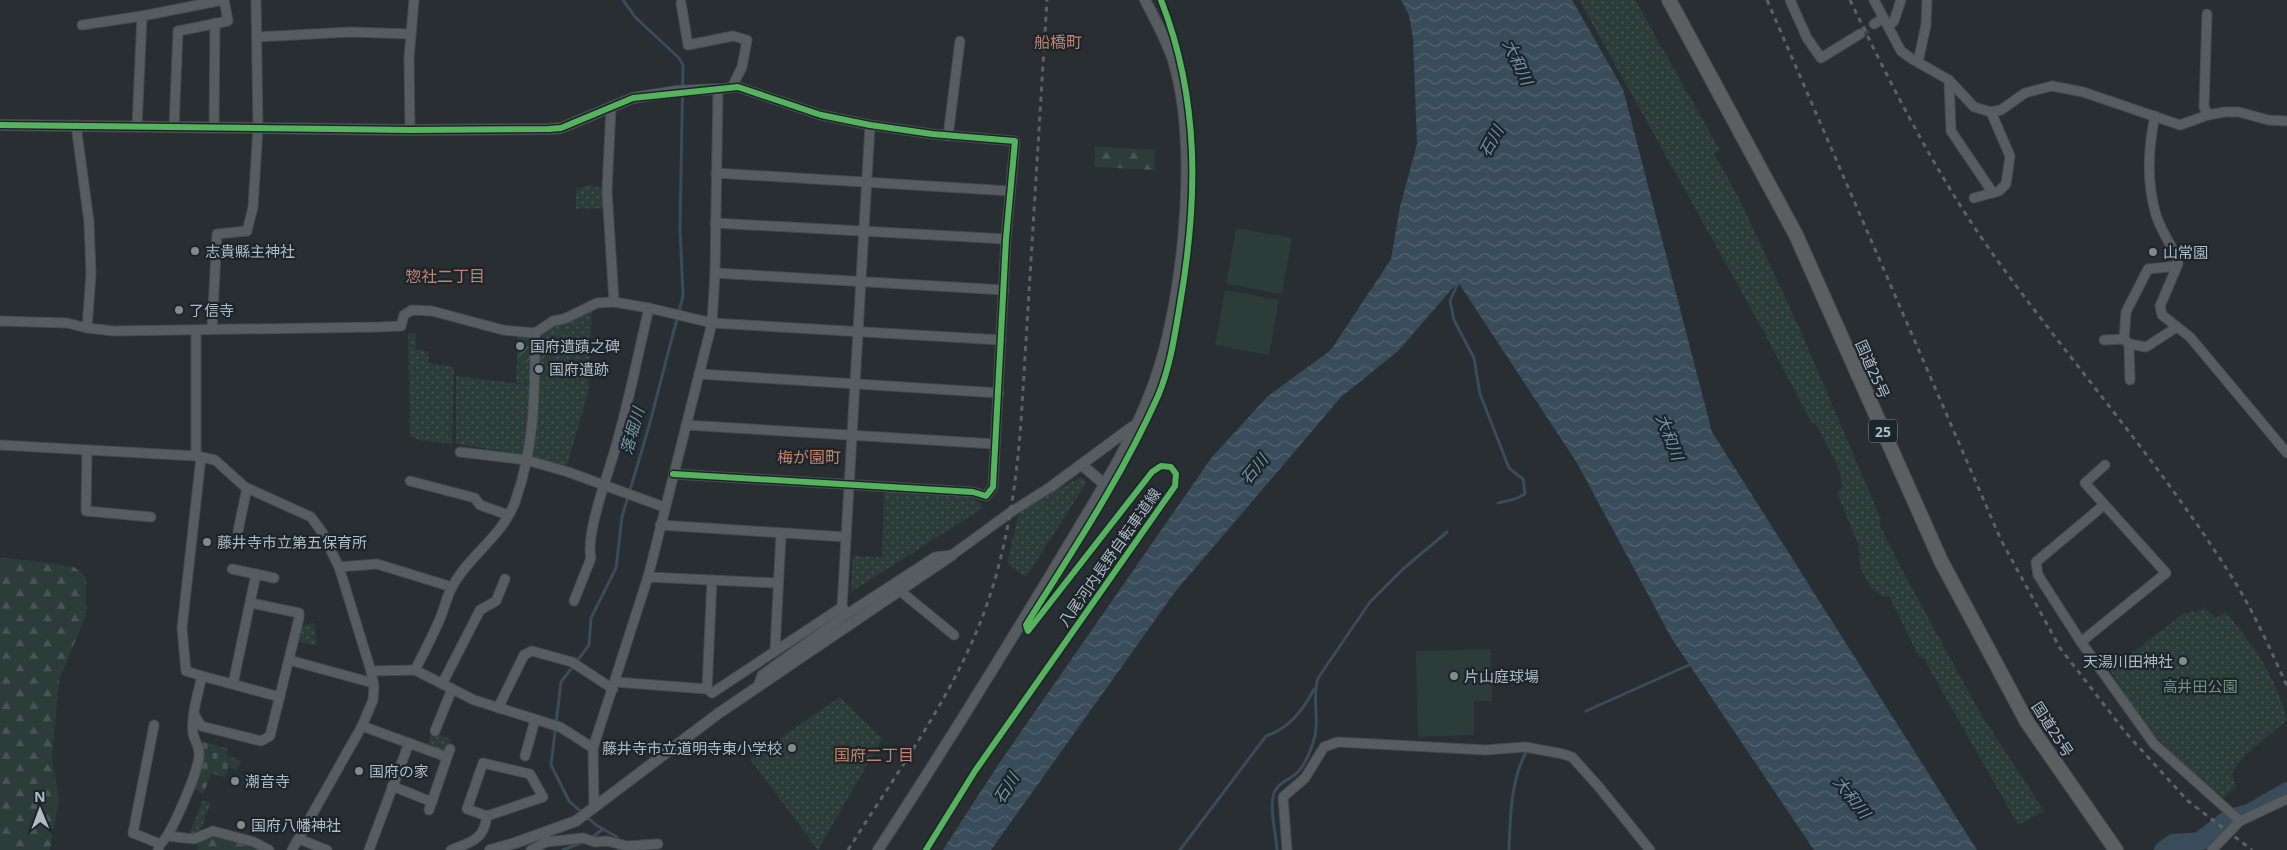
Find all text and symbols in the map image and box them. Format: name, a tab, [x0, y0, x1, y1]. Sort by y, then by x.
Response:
district label: 船橋町	[1034, 31, 1082, 53]
water label: 大和川	[1498, 36, 1539, 90]
water label: 石川	[1474, 120, 1509, 160]
place label: 志貴縣主神社	[205, 241, 295, 261]
place label: 山常園	[2163, 242, 2208, 262]
marker: 志貴縣主神社	[189, 245, 201, 257]
marker: 山常園	[2147, 246, 2159, 258]
district label: 惣社二丁目	[405, 265, 485, 287]
place label: 了信寺	[189, 300, 234, 320]
marker: 了信寺	[173, 304, 185, 316]
place label: 国府遺蹟之碑	[530, 336, 620, 356]
street label: 国道25号	[1851, 337, 1895, 401]
marker: 国府遺蹟之碑	[514, 340, 526, 352]
place label: 国府遺跡	[549, 359, 609, 379]
marker: 国府遺跡	[533, 363, 545, 375]
water label: 落堀川	[615, 403, 650, 457]
water label: 大和川	[1651, 411, 1690, 465]
road number: 25	[1869, 420, 1897, 442]
district label: 梅が園町	[777, 446, 841, 468]
water label: 石川	[1235, 448, 1274, 488]
street label: 八尾河内長野自転車道線	[1053, 484, 1165, 630]
place label: 藤井寺市立第五保育所	[217, 532, 367, 552]
marker: 藤井寺市立第五保育所	[201, 536, 213, 548]
place label: 天湯川田神社	[2083, 651, 2173, 671]
marker: 天湯川田神社	[2177, 655, 2189, 667]
place label: 片山庭球場	[1464, 666, 1539, 686]
marker: 片山庭球場	[1448, 670, 1460, 682]
park label: 高井田公園	[2162, 676, 2238, 696]
street label: 国道25号	[2028, 697, 2078, 761]
place label: 藤井寺市立道明寺東小学校	[602, 738, 782, 758]
marker: 藤井寺市立道明寺東小学校	[786, 742, 798, 754]
district label: 国府二丁目	[834, 744, 914, 766]
place label: 国府の家	[369, 761, 429, 781]
marker: 国府の家	[353, 765, 365, 777]
water label: 石川	[988, 767, 1025, 807]
place label: 潮音寺	[245, 771, 290, 791]
water label: 大和川	[1829, 771, 1877, 824]
marker: 潮音寺	[229, 775, 241, 787]
north arrow	[15, 785, 65, 835]
text: N	[34, 787, 46, 806]
place label: 国府八幡神社	[251, 815, 341, 835]
marker: 国府八幡神社	[235, 819, 247, 831]

